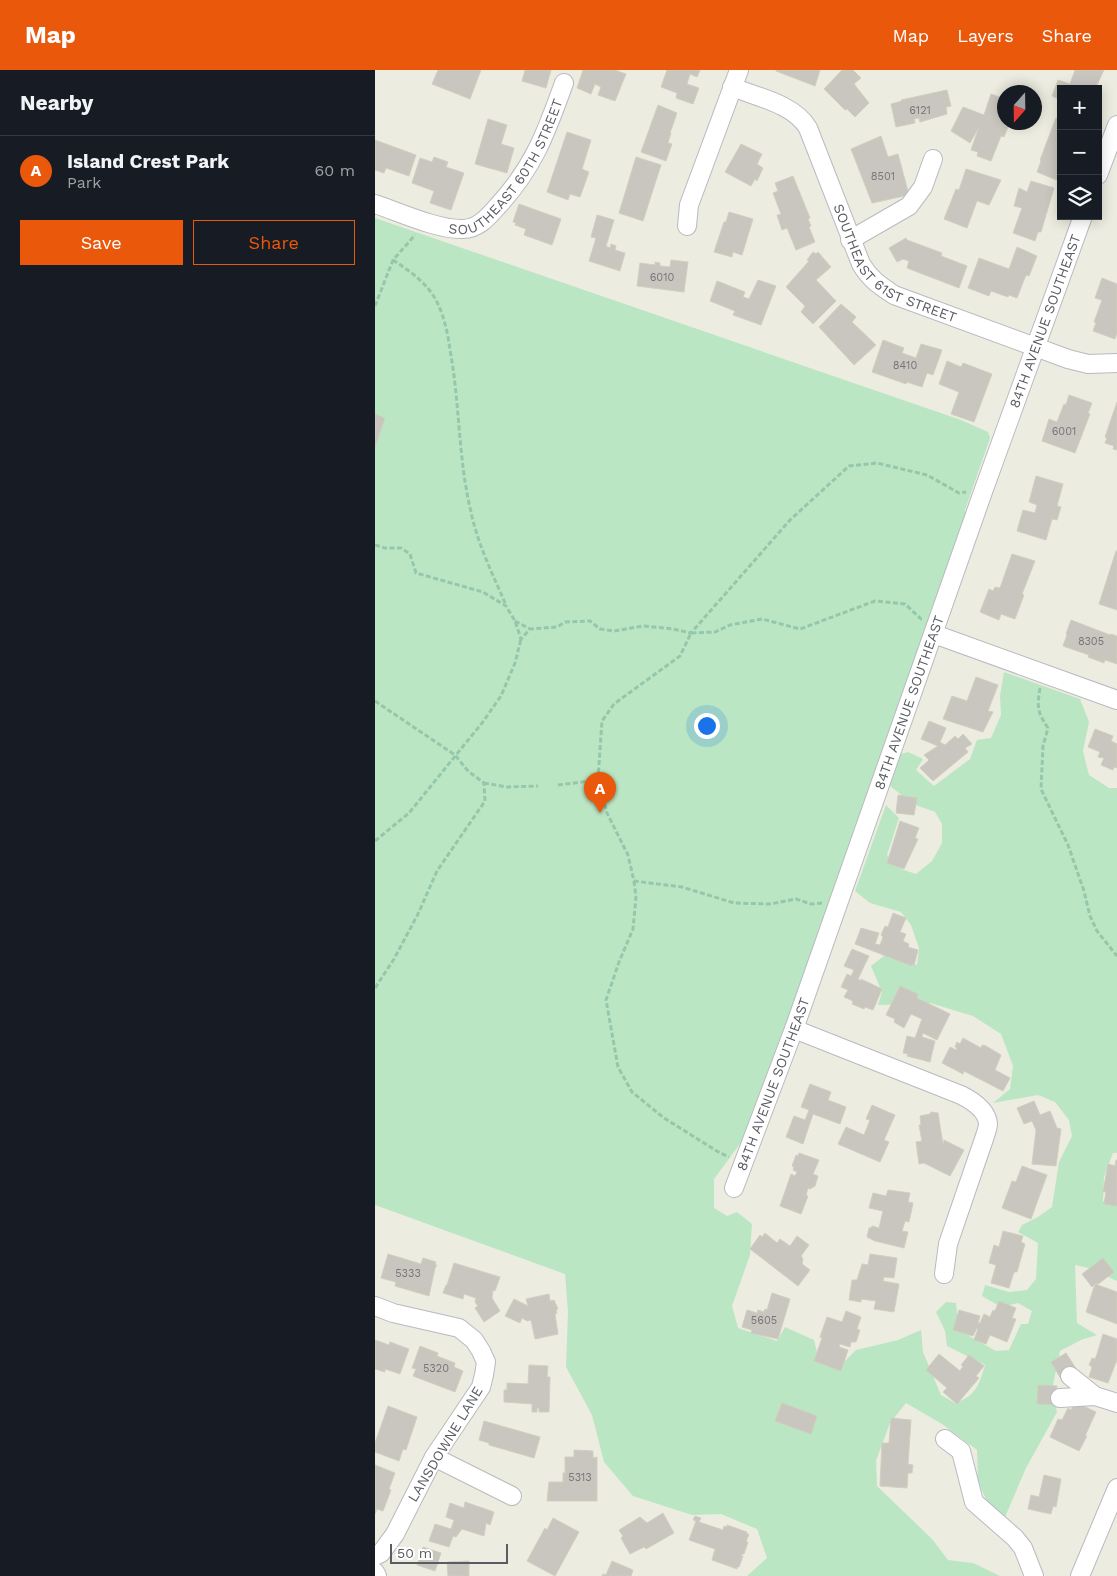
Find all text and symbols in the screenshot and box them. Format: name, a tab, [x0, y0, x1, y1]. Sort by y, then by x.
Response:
text: Map	[25, 21, 76, 49]
text: Map	[892, 25, 929, 46]
text: Layers	[957, 25, 1014, 46]
text: Share	[1042, 25, 1092, 46]
north arrow	[997, 85, 1042, 130]
map controls	[1057, 85, 1102, 220]
button: +	[1057, 85, 1102, 130]
text: Nearby	[20, 90, 93, 115]
street label: SOUTHEAST 60TH STREET	[448, 96, 566, 237]
house number: 6121	[909, 104, 931, 117]
button: −	[1057, 130, 1102, 175]
text: Island Crest Park	[67, 150, 229, 173]
text: A	[31, 161, 41, 180]
text: 60 m	[315, 161, 355, 180]
house number: 8501	[871, 170, 895, 183]
text: Park	[67, 173, 101, 192]
button: layers	[1057, 175, 1102, 220]
street label: SOUTHEAST 61ST STREET	[830, 202, 959, 326]
button: Save	[20, 220, 183, 265]
button: Share	[193, 220, 355, 265]
street label: 84TH AVENUE SOUTHEAST	[1006, 232, 1084, 410]
house number: 6010	[650, 271, 674, 284]
house number: 8410	[893, 359, 917, 372]
house number: 6001	[1052, 425, 1076, 438]
street label: 84TH AVENUE SOUTHEAST	[871, 613, 947, 792]
house number: 8305	[1078, 635, 1104, 648]
your location	[694, 713, 720, 739]
pin: A	[584, 772, 616, 813]
street label: 84TH AVENUE SOUTHEAST	[733, 995, 813, 1173]
house number: 5333	[395, 1267, 421, 1280]
house number: 5605	[751, 1314, 777, 1327]
house number: 5320	[423, 1362, 449, 1375]
street label: LANSDOWNE LANE	[404, 1383, 486, 1505]
house number: 5313	[568, 1471, 592, 1484]
scale bar	[390, 1541, 507, 1564]
text: 50 m	[397, 1545, 432, 1561]

